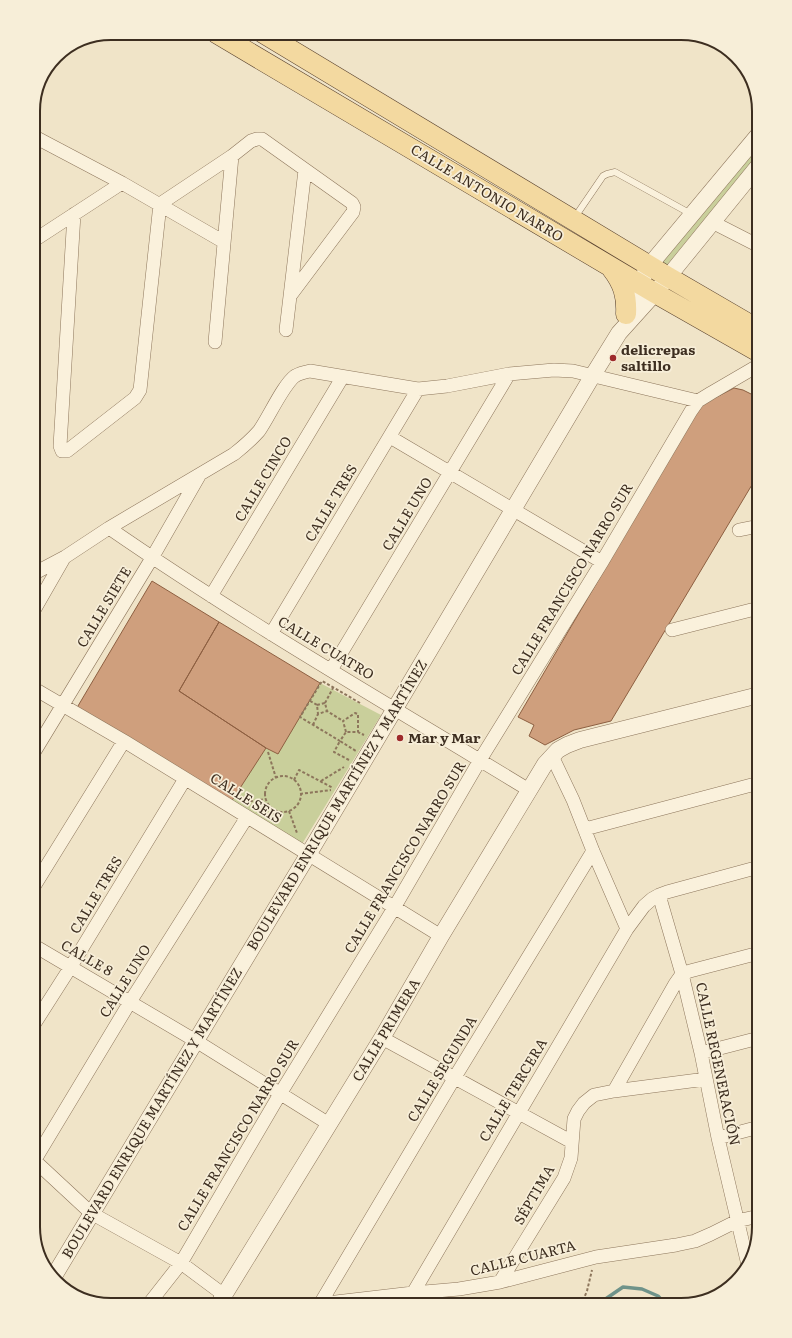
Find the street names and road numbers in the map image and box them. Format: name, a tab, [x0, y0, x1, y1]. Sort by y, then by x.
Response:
street label: CALLE ANTONIO NARRO	[407, 139, 568, 246]
street label: CALLE CINCO	[229, 432, 296, 525]
street label: CALLE TRES	[299, 460, 361, 545]
street label: CALLE UNO	[376, 473, 436, 554]
street label: CALLE FRANCISCO NARRO SUR	[506, 478, 637, 678]
street label: CALLE SIETE	[71, 562, 135, 651]
street label: CALLE CUATRO	[275, 611, 378, 684]
street label: BOULEVARD ENRIQUE MARTÍNEZ Y MARTÍNEZ	[241, 655, 431, 954]
street label: CALLE FRANCISCO NARRO SUR	[339, 756, 470, 956]
street label: CALLE SEIS	[207, 767, 286, 827]
street label: CALLE TRES	[64, 852, 126, 937]
street label: CALLE 8	[58, 934, 117, 980]
street label: CALLE UNO	[94, 940, 155, 1021]
street label: BOULEVARD ENRIQUE MARTÍNEZ Y MARTÍNEZ	[56, 963, 246, 1262]
street label: CALLE PRIMERA	[346, 974, 424, 1085]
street label: CALLE REGENERACIÓN	[692, 980, 746, 1147]
street label: CALLE SEGUNDA	[402, 1011, 481, 1125]
street label: CALLE TERCERA	[473, 1033, 551, 1145]
street label: CALLE FRANCISCO NARRO SUR	[172, 1034, 303, 1234]
street label: SÉPTIMA	[508, 1160, 559, 1228]
street label: CALLE CUARTA	[468, 1234, 578, 1280]

